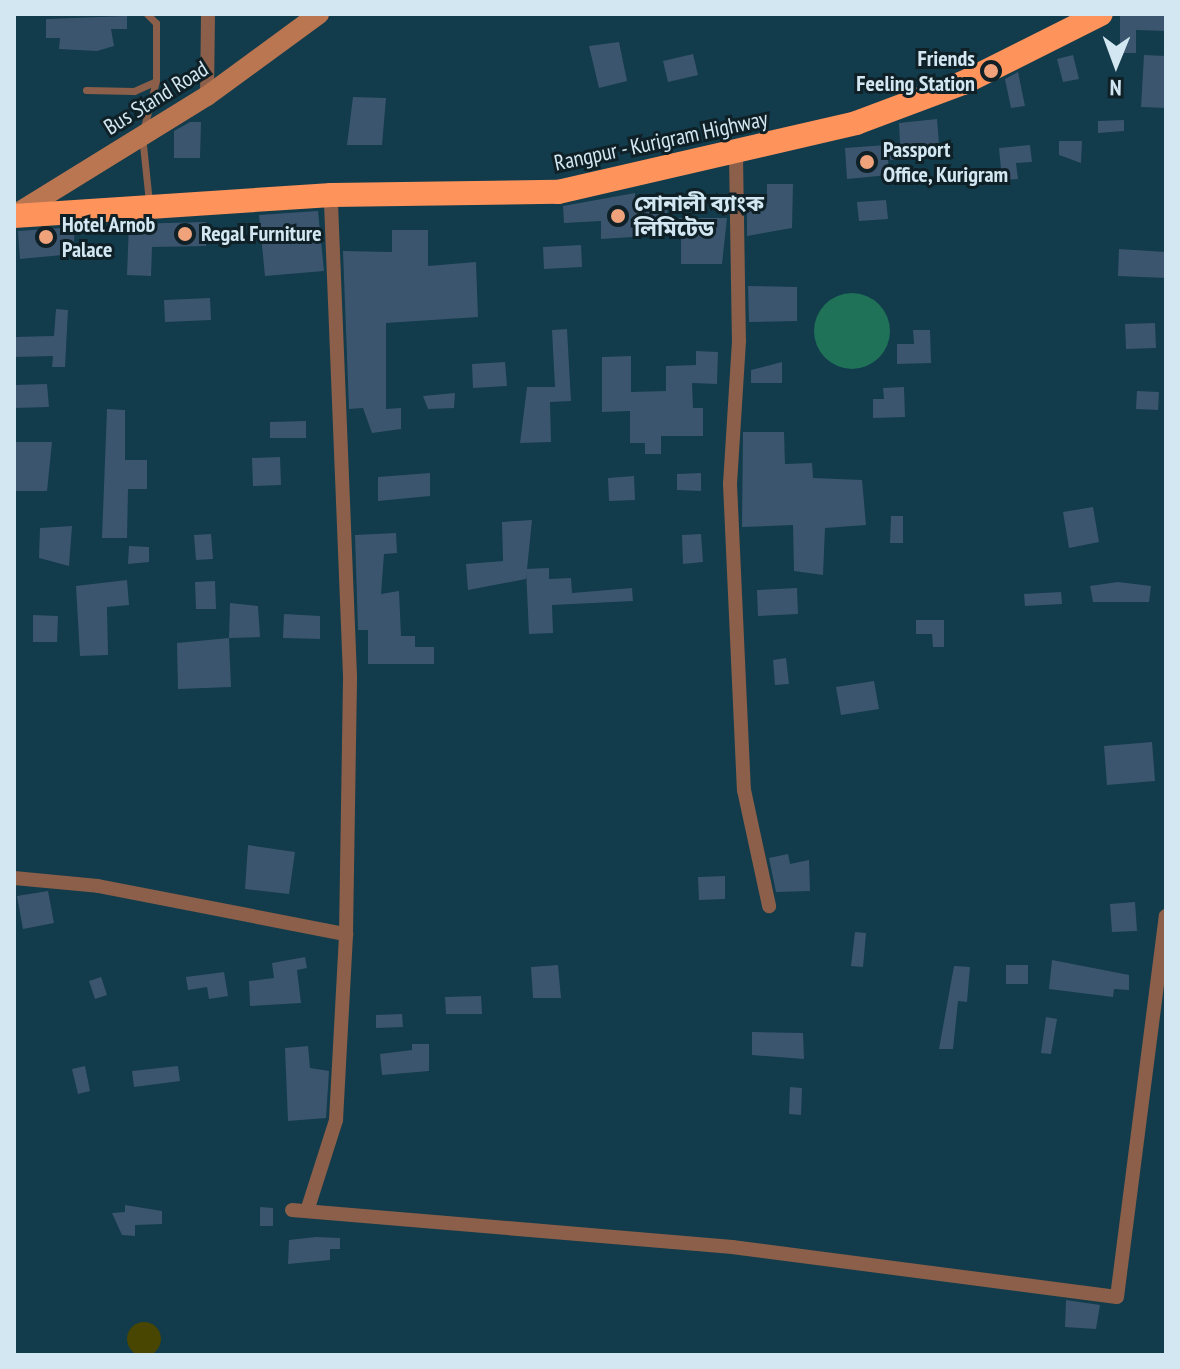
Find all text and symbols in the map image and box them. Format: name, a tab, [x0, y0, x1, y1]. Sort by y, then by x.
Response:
north arrow	[1076, 24, 1156, 104]
place label: Friends Feeling Station	[856, 45, 975, 96]
street label: Bus Stand Road	[99, 56, 213, 140]
marker: Friends Feeling Station	[982, 62, 1000, 80]
text: N	[1109, 74, 1122, 102]
street label: Rangpur - Kurigram Highway	[551, 105, 771, 177]
place label: Passport Office, Kurigram	[883, 136, 1009, 188]
marker: Passport Office, Kurigram	[858, 153, 876, 171]
place label: সোনালী ব্যাংক লিমিটেড	[634, 190, 764, 242]
marker: সোনালী ব্যাংক লিমিটেড	[609, 207, 627, 225]
place label: Hotel Arnob Palace	[62, 211, 156, 262]
place label: Regal Furniture	[201, 221, 322, 247]
marker: Regal Furniture	[176, 225, 194, 243]
marker: Hotel Arnob Palace	[37, 228, 55, 246]

